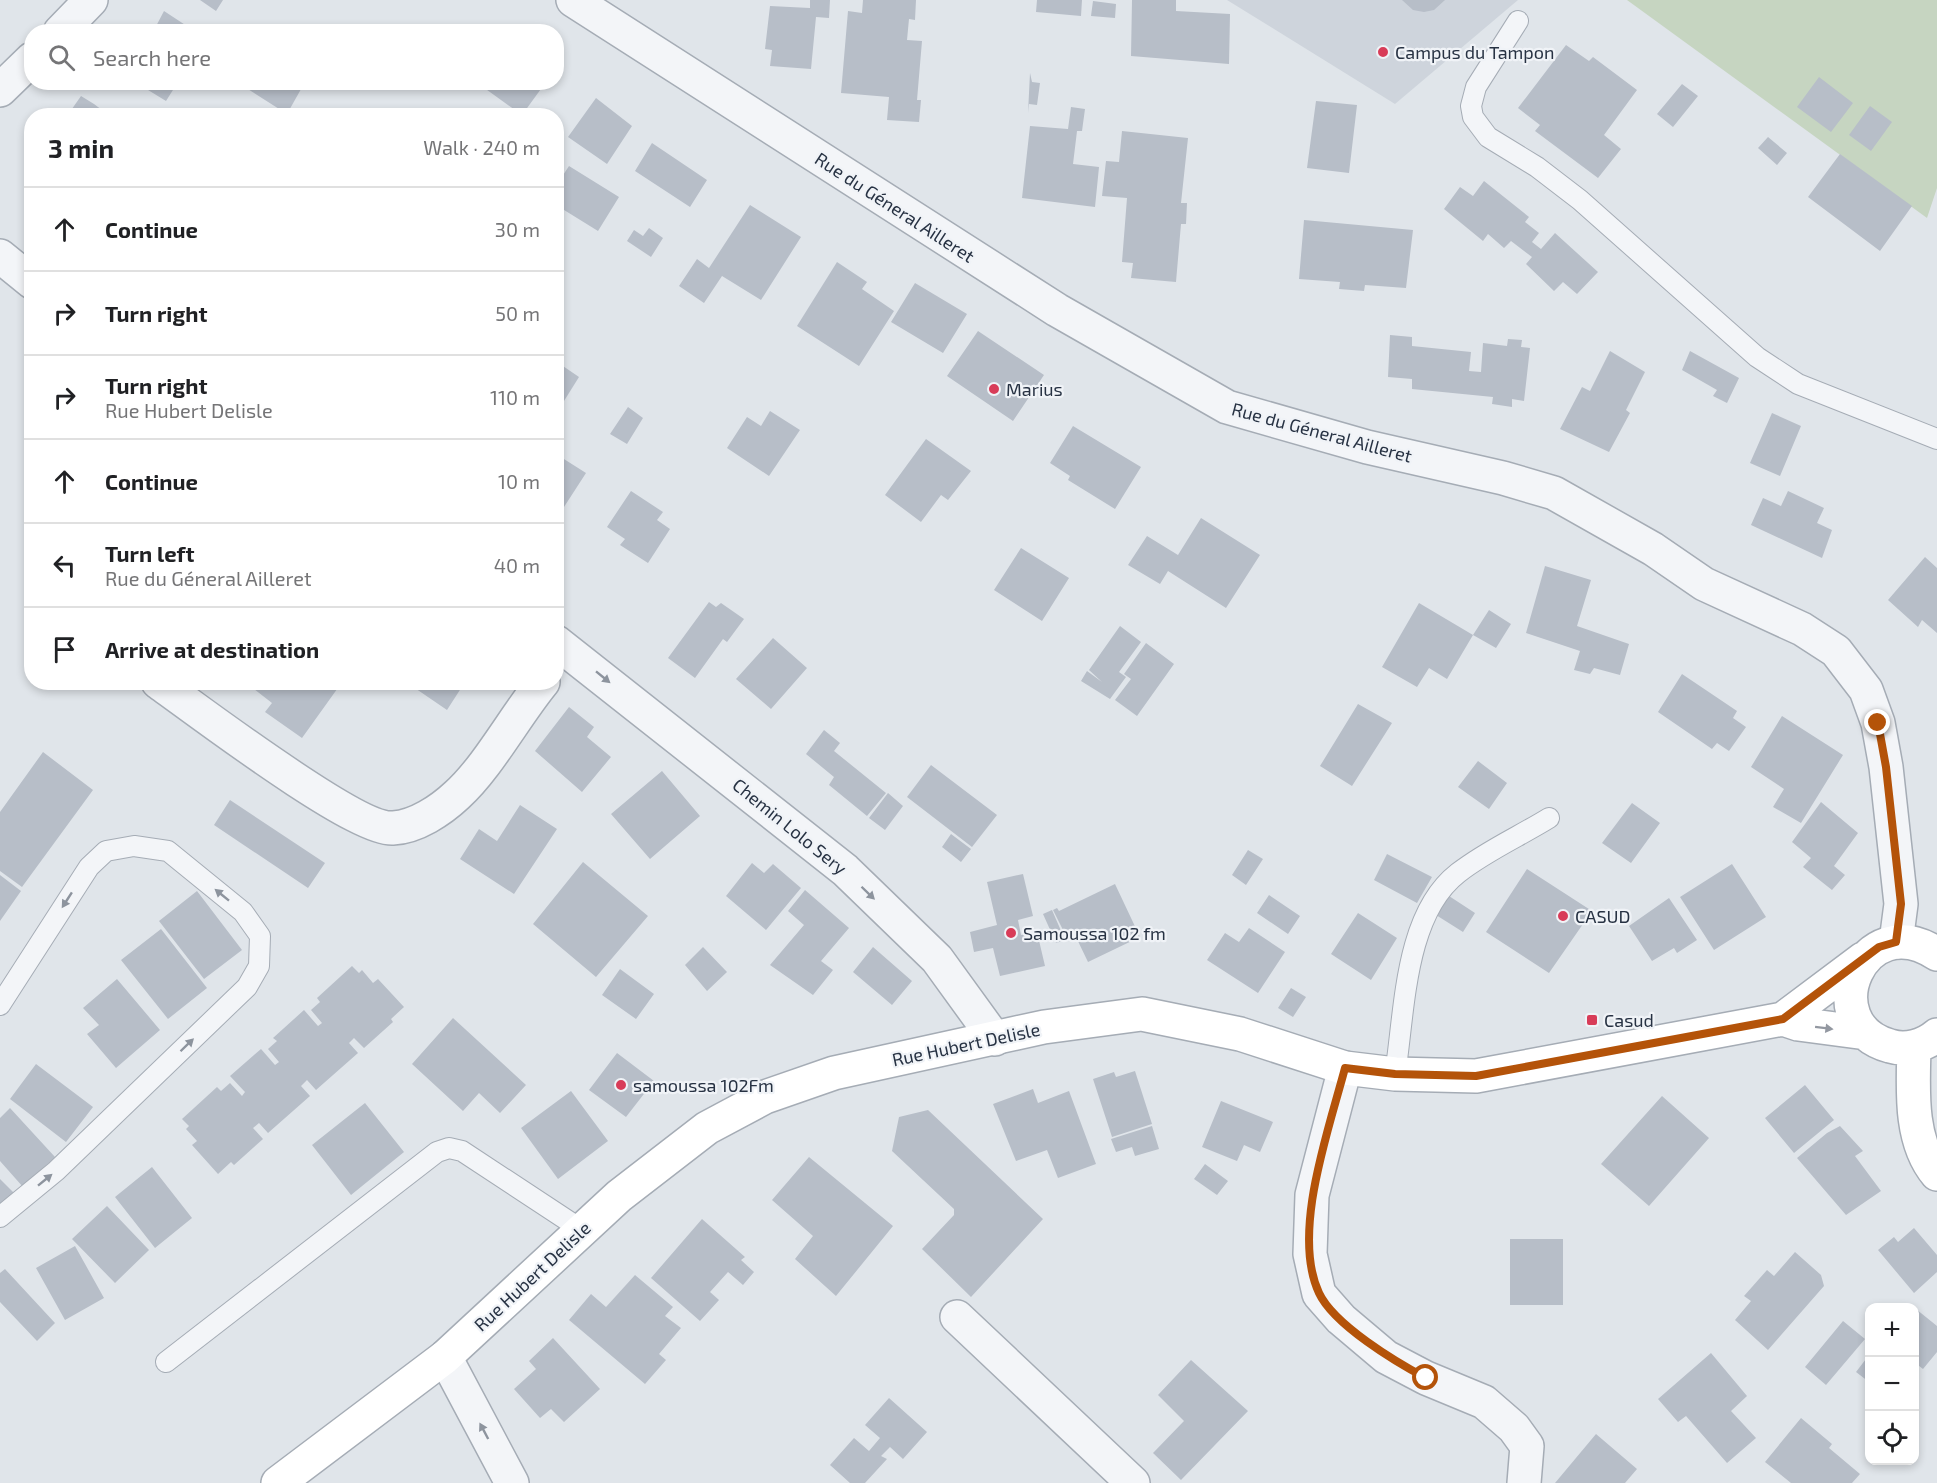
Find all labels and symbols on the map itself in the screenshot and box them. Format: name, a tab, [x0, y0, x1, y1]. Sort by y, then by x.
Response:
place label: Campus du Tampon	[1395, 41, 1554, 63]
marker: Campus du Tampon	[1376, 45, 1390, 59]
street label: Rue du Géneral Ailleret	[811, 147, 979, 267]
place label: Marius	[1006, 378, 1063, 400]
marker: Marius	[987, 382, 1001, 396]
street label: Rue du Géneral Ailleret	[1229, 397, 1415, 467]
one-way arrow	[595, 670, 611, 683]
route end	[1864, 709, 1890, 735]
street label: Chemin Lolo Sery	[728, 773, 852, 879]
one-way arrow	[861, 885, 875, 899]
one-way arrow	[214, 888, 230, 901]
one-way arrow	[62, 892, 73, 908]
place label: CASUD	[1575, 905, 1631, 927]
marker: CASUD	[1556, 909, 1570, 923]
place label: Samoussa 102 fm	[1023, 922, 1166, 944]
marker: Samoussa 102 fm	[1004, 926, 1018, 940]
place label: Casud	[1604, 1009, 1654, 1031]
marker: Casud	[1585, 1013, 1599, 1027]
street label: Rue Hubert Delisle	[890, 1018, 1042, 1070]
one-way arrow	[1815, 1023, 1834, 1032]
one-way arrow	[179, 1039, 193, 1053]
place label: samoussa 102Fm	[633, 1074, 774, 1096]
marker: samoussa 102Fm	[614, 1078, 628, 1092]
one-way arrow	[37, 1173, 53, 1186]
street label: Rue Hubert Delisle	[469, 1216, 595, 1336]
route start	[1412, 1364, 1438, 1390]
one-way arrow	[479, 1423, 489, 1440]

